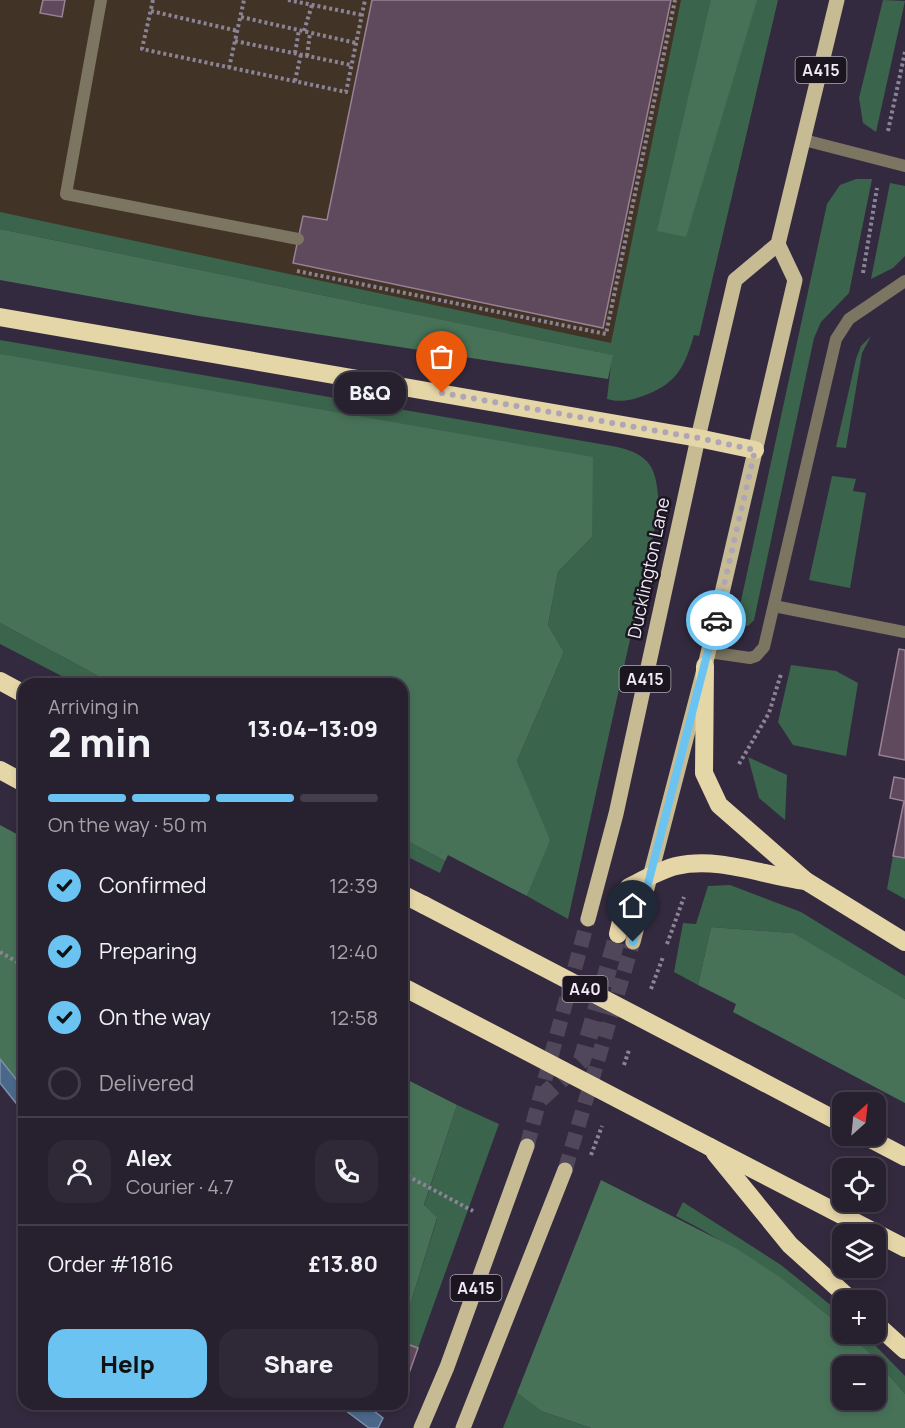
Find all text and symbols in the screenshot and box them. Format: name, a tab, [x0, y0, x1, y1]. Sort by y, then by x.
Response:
road number: A415	[796, 57, 846, 83]
pin	[416, 331, 467, 393]
icon: bag	[425, 340, 458, 373]
callout: B&Q	[334, 372, 406, 414]
text: B&Q	[349, 379, 391, 406]
street label: Ducklington Lane	[621, 495, 675, 640]
courier	[686, 590, 746, 650]
icon: car	[700, 604, 733, 637]
road number: A415	[620, 666, 670, 692]
text: Arriving in	[48, 693, 139, 720]
text: 13:04–13:09	[248, 714, 378, 744]
text: 2 min	[48, 715, 151, 769]
text: On the way · 50 m	[48, 811, 207, 838]
icon: check	[48, 869, 81, 902]
text: Confirmed	[99, 870, 207, 900]
text: 12:39	[329, 872, 378, 899]
pin	[607, 880, 658, 942]
icon: home	[616, 889, 649, 922]
icon: check	[48, 935, 81, 968]
text: Preparing	[99, 936, 197, 966]
text: 12:40	[329, 938, 378, 965]
road number: A40	[562, 976, 608, 1002]
icon: check	[48, 1001, 81, 1034]
text: On the way	[99, 1002, 211, 1032]
text: 12:58	[330, 1004, 378, 1031]
text: Delivered	[99, 1068, 194, 1098]
north arrow	[832, 1092, 886, 1146]
map controls	[832, 1092, 886, 1410]
button: person	[48, 1140, 111, 1203]
button: phone	[315, 1140, 378, 1203]
text: Alex	[126, 1143, 172, 1173]
button: locate	[832, 1158, 886, 1212]
text: Courier · 4.7	[126, 1173, 234, 1200]
button: layers	[832, 1224, 886, 1278]
text: Order #1816	[48, 1249, 174, 1279]
text: £13.80	[308, 1249, 378, 1279]
road number: A415	[450, 1275, 502, 1301]
button: +	[832, 1290, 886, 1344]
button: Help	[48, 1329, 207, 1398]
button: Share	[219, 1329, 378, 1398]
button: −	[832, 1356, 886, 1410]

